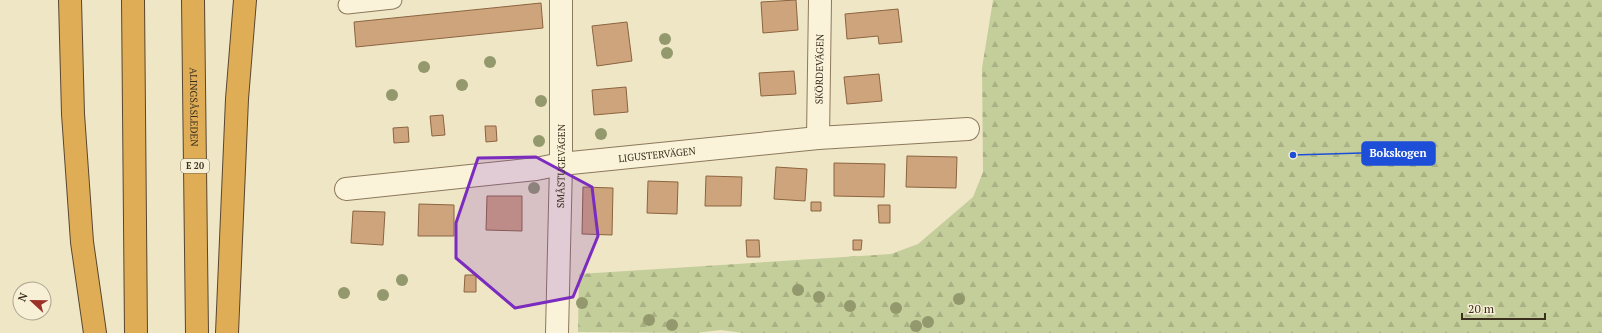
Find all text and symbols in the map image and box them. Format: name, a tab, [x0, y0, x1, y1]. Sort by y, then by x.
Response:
street label: SKÖRDEVÄGEN	[812, 33, 826, 104]
street label: ALINGSÅSLEDEN	[187, 67, 201, 147]
street label: SMÅSTUGEVÄGEN	[553, 123, 568, 208]
callout: Bokskogen	[1362, 142, 1435, 165]
street label: LIGUSTERVÄGEN	[618, 144, 697, 165]
text: Bokskogen	[1369, 146, 1427, 160]
road number: E 20	[181, 159, 209, 173]
north arrow	[12, 281, 52, 321]
text: N	[15, 290, 31, 304]
scale bar	[1462, 295, 1545, 321]
text: 20 m	[1468, 301, 1495, 316]

